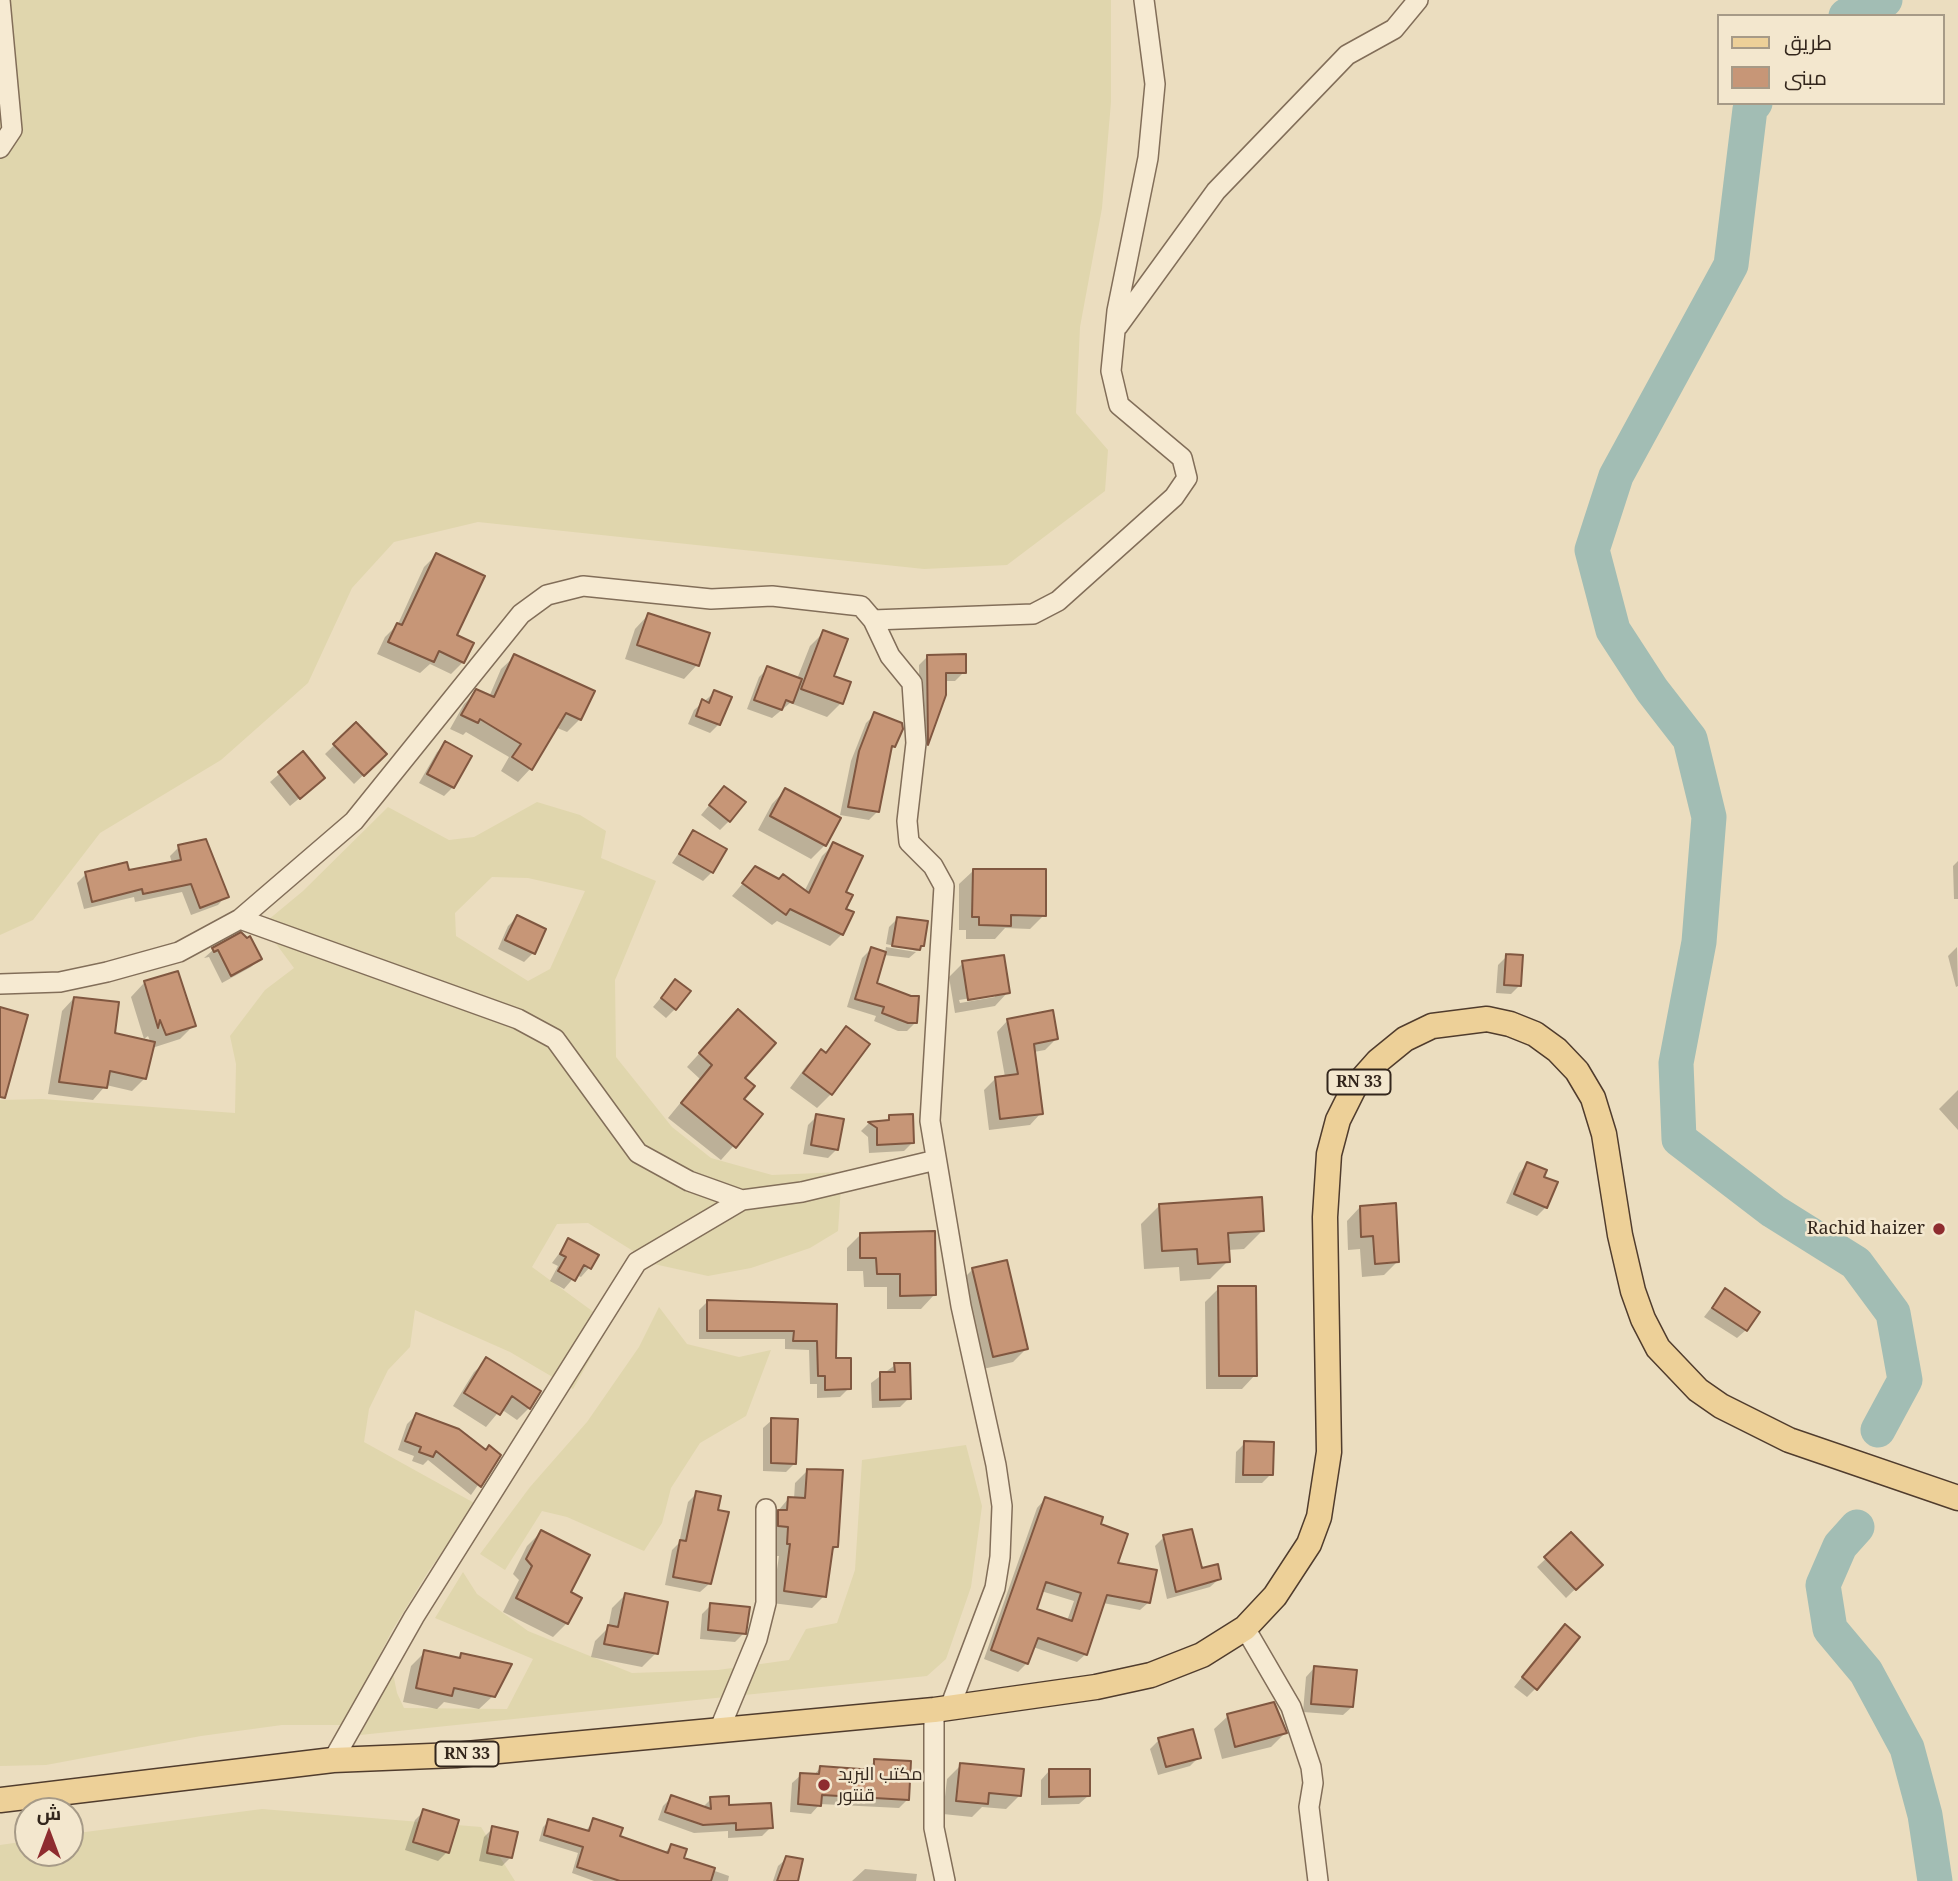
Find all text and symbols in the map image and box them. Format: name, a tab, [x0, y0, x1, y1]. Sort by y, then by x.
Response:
legend	[1716, 14, 1944, 105]
text: طريق	[1784, 28, 1832, 56]
text: مبنى	[1784, 63, 1827, 91]
road number: RN 33	[1328, 1070, 1390, 1094]
place label: Rachid haizer	[1807, 1218, 1925, 1240]
marker: Rachid haizer	[1931, 1221, 1947, 1237]
road number: RN 33	[435, 1742, 498, 1766]
place label: مكتب البريد قنتور	[838, 1764, 922, 1806]
marker: مكتب البريد قنتور	[816, 1777, 832, 1793]
north arrow	[14, 1797, 84, 1867]
text: ش	[37, 1800, 61, 1826]

